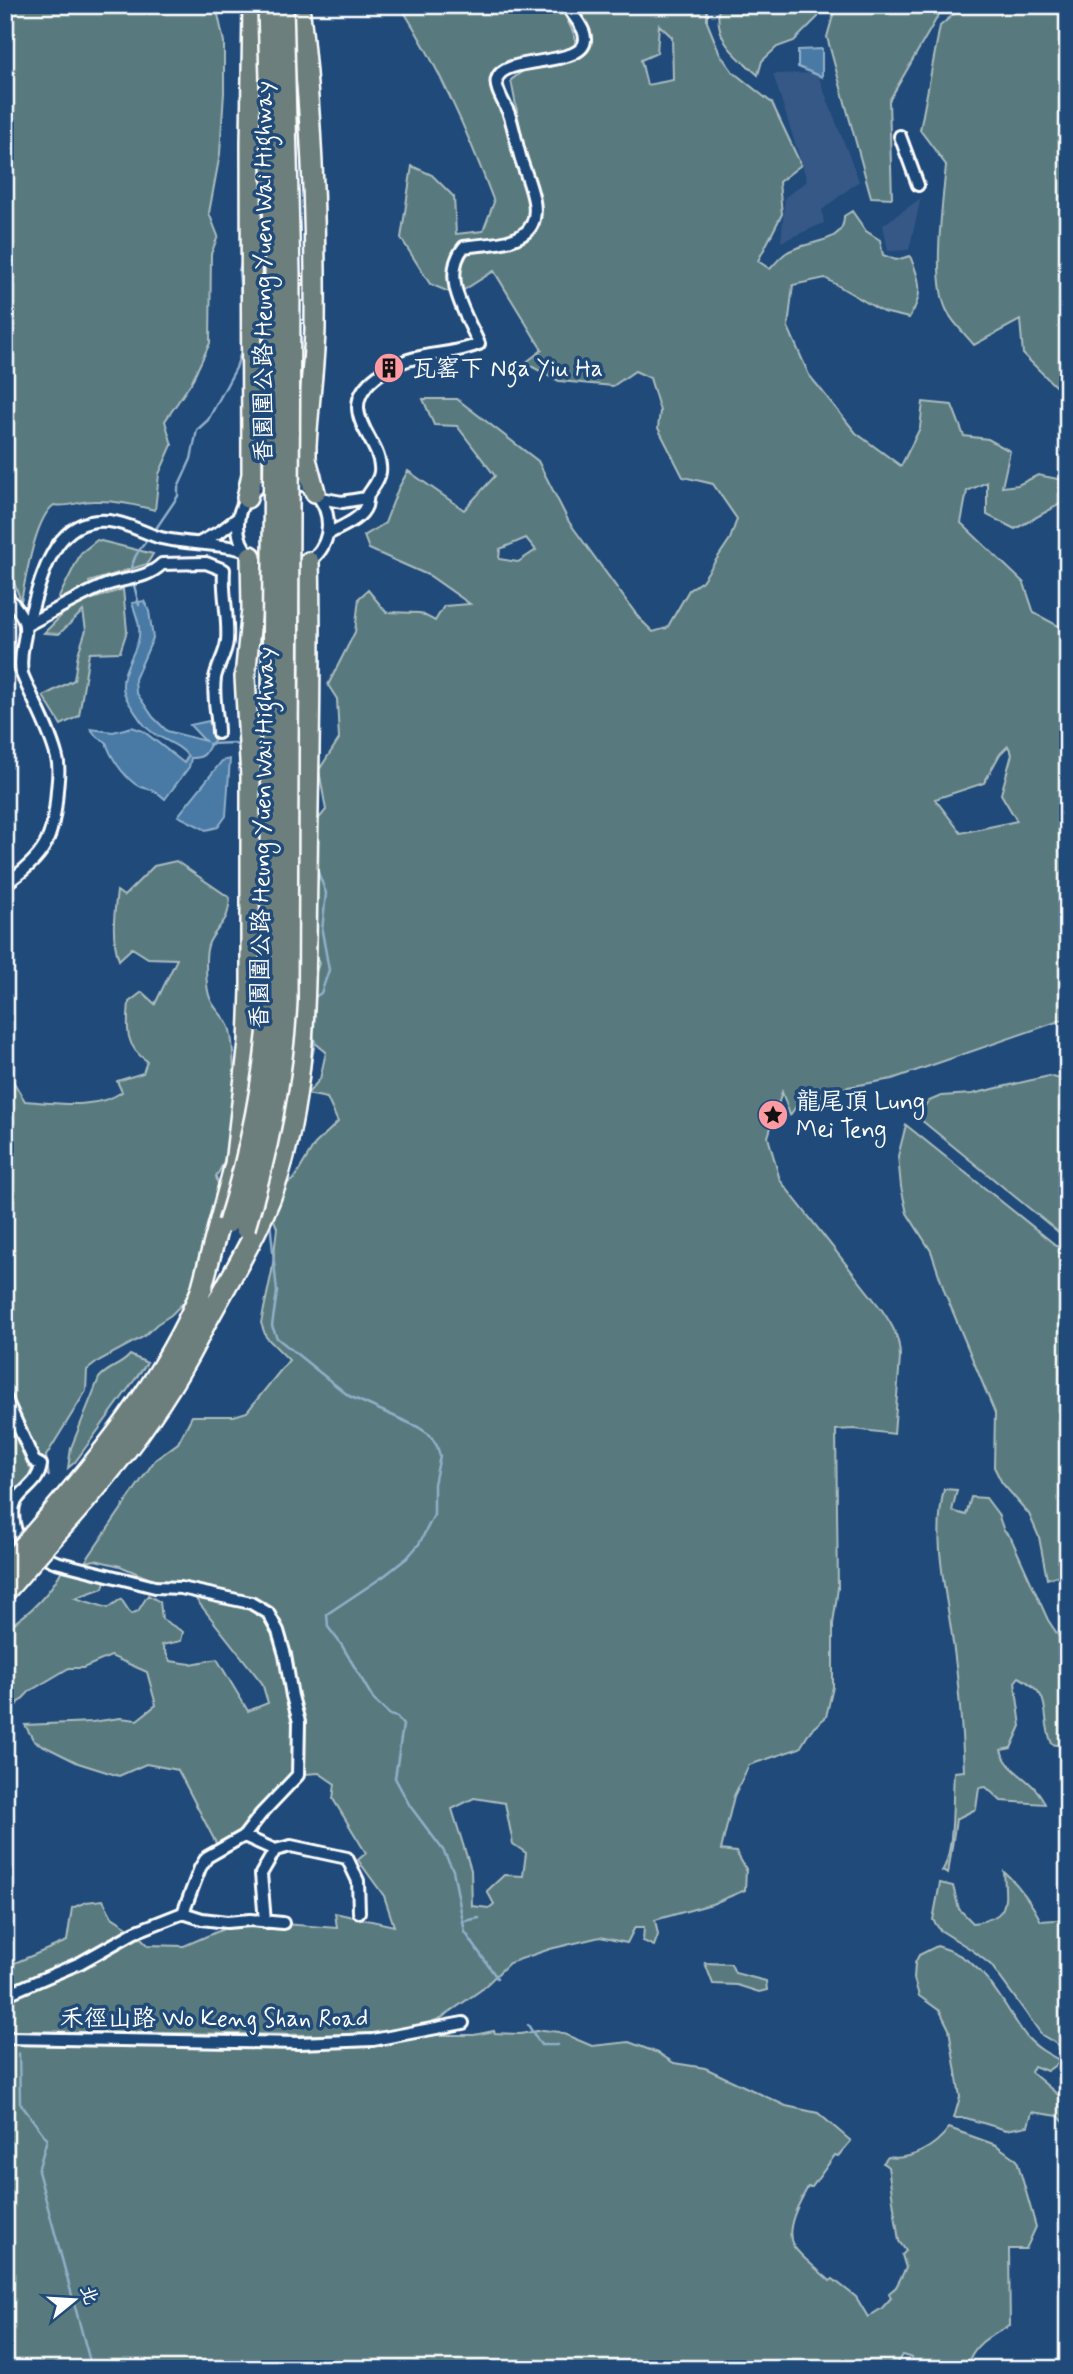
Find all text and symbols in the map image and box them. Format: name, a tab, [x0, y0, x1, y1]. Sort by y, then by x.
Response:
street label: 香園圍公路 Heung Yuen Wai Highway	[249, 81, 283, 463]
building icon: 瓦窰下 Nga Yiu Ha	[372, 351, 406, 385]
place label: 瓦窰下 Nga Yiu Ha	[412, 354, 603, 388]
street label: 香園圍公路 Heung Yuen Wai Highway	[245, 647, 285, 1029]
place label: 龍尾頂 Lung Mei Teng	[796, 1087, 925, 1148]
place icon: 龍尾頂 Lung Mei Teng	[756, 1098, 790, 1132]
street label: 禾徑山路 Wo Keng Shan Road	[60, 2004, 368, 2035]
north arrow	[38, 2266, 108, 2336]
text: 北	[74, 2282, 104, 2308]

